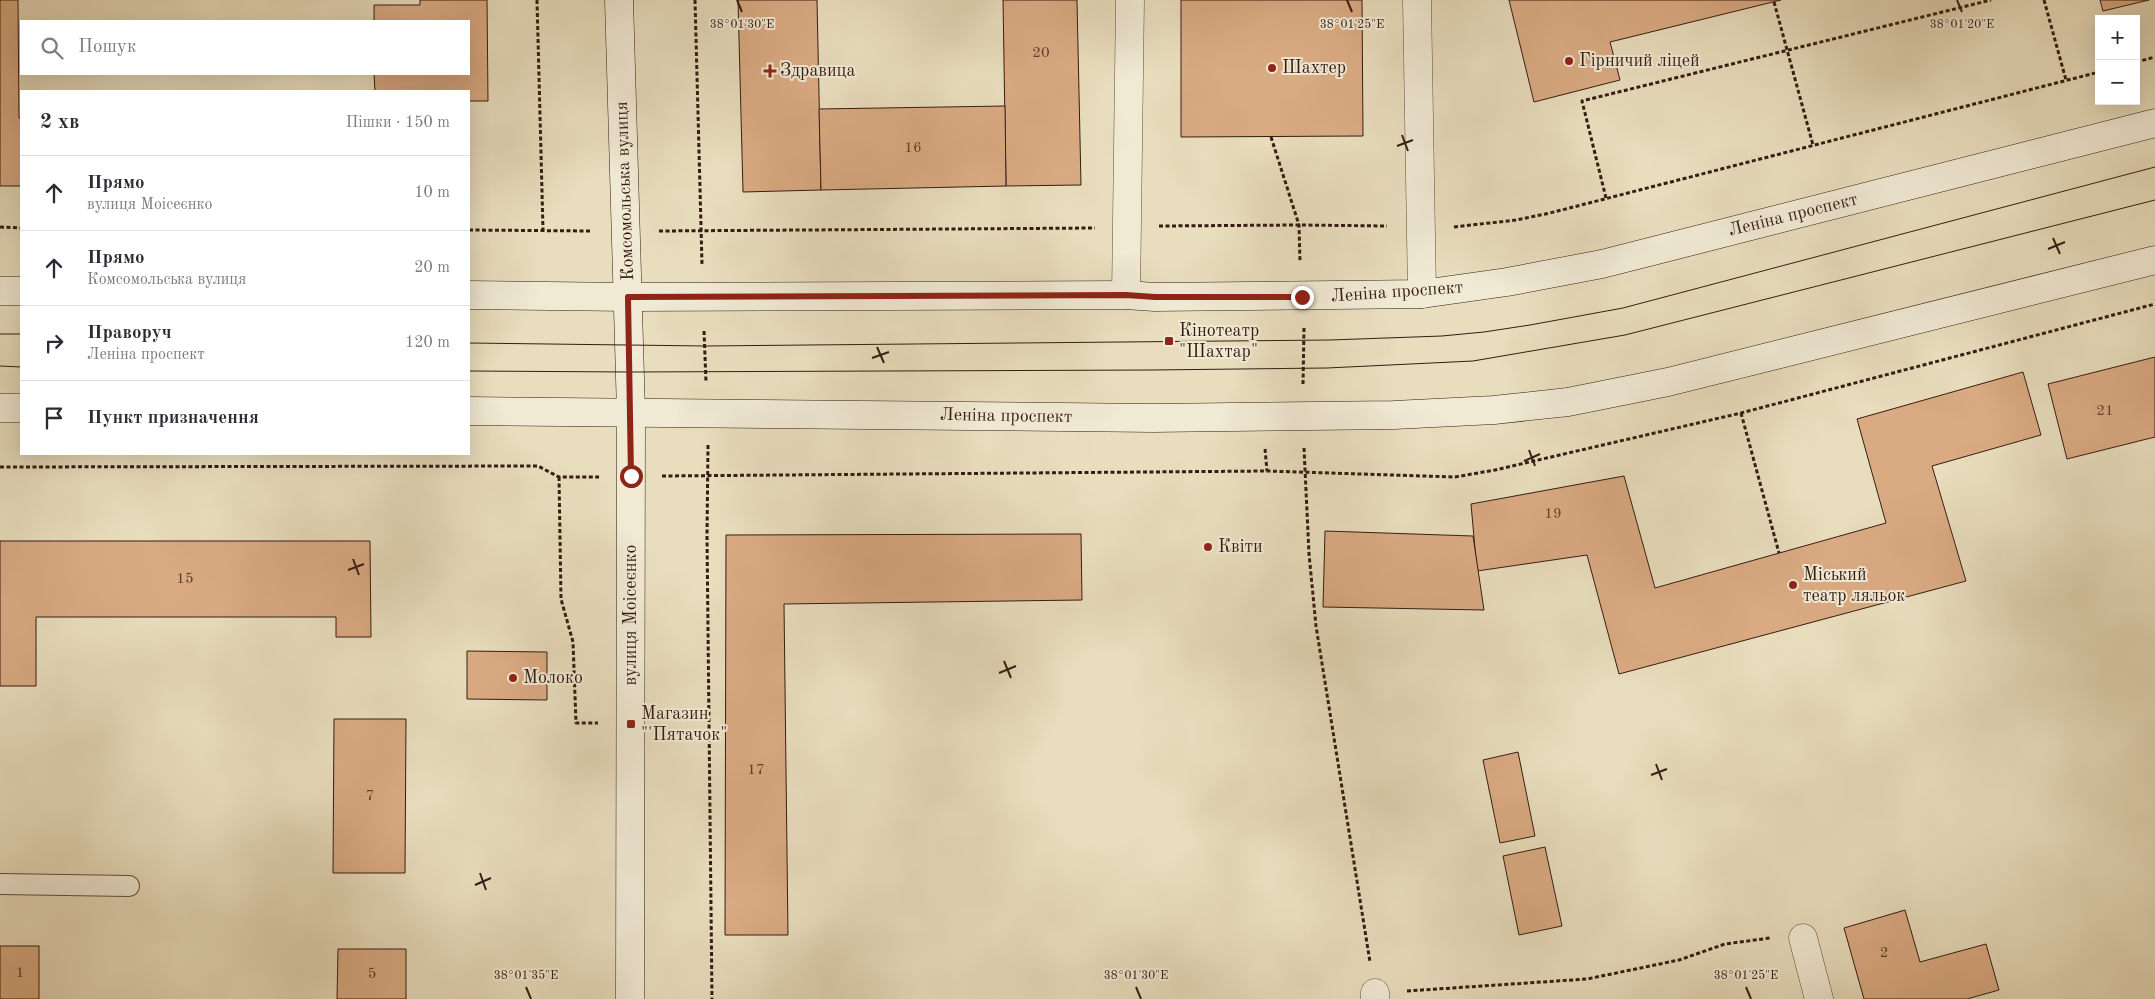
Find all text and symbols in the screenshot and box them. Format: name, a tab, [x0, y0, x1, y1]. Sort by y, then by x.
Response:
map controls	[2095, 15, 2140, 105]
button: +	[2095, 15, 2140, 60]
text: 38°01'25"E	[1320, 18, 1384, 31]
text: 38°01'30"E	[710, 19, 774, 31]
text: 38°01'20"E	[1930, 19, 1994, 31]
search box	[20, 20, 470, 75]
icon: search	[38, 34, 66, 62]
text: Пошук	[78, 38, 136, 57]
house number: 20	[1032, 46, 1050, 61]
place label: Гірничий ліцей	[1579, 52, 1700, 70]
marker: Гірничий ліцей	[1563, 55, 1575, 67]
place label: Шахтер	[1282, 59, 1346, 77]
button: −	[2095, 60, 2140, 105]
place label: Здравица	[780, 62, 855, 80]
marker: Шахтер	[1266, 62, 1278, 74]
marker: Здравица	[764, 65, 776, 77]
street label: Комсомольська вулиця	[613, 101, 637, 281]
text: 2 хв	[40, 112, 79, 133]
text: Пішки · 150 m	[346, 115, 450, 131]
house number: 16	[904, 141, 922, 156]
text: Прямо	[87, 174, 145, 193]
icon: ahead	[40, 179, 68, 207]
text: 10 m	[414, 185, 450, 201]
street label: Леніна проспект	[1727, 190, 1859, 240]
text: вулиця Моісеєнко	[87, 197, 212, 213]
text: Прямо	[87, 249, 145, 268]
icon: ahead	[40, 254, 68, 282]
text: 20 m	[414, 260, 450, 276]
text: Комсомольська вулиця	[87, 272, 246, 288]
street label: Леніна проспект	[1330, 278, 1464, 306]
route end	[1291, 286, 1314, 309]
place label: Кінотеатр "Шахтар"	[1179, 322, 1259, 361]
text: Праворуч	[87, 324, 172, 343]
icon: right	[40, 329, 68, 357]
text: 120 m	[405, 335, 450, 351]
marker: Кінотеатр "Шахтар"	[1163, 335, 1175, 347]
text: Леніна проспект	[87, 347, 205, 363]
icon: arrive	[40, 404, 68, 432]
house number: 21	[2096, 404, 2114, 419]
street label: Леніна проспект	[940, 406, 1072, 426]
text: Пункт призначення	[87, 409, 259, 428]
route start	[620, 465, 643, 488]
house number: 19	[1544, 507, 1562, 522]
place label: Квіти	[1218, 538, 1263, 556]
marker: Квіти	[1202, 541, 1214, 553]
street label: вулиця Моісеєнко	[622, 544, 640, 686]
place label: Міський театр ляльок	[1803, 566, 1905, 605]
house number: 15	[176, 572, 194, 587]
marker: Міський театр ляльок	[1787, 579, 1799, 591]
place label: Молоко	[523, 669, 583, 687]
marker: Молоко	[507, 672, 519, 684]
place label: Магазин "'Пятачок"	[641, 705, 727, 744]
marker: Магазин "'Пятачок"	[625, 718, 637, 730]
house number: 17	[747, 763, 765, 778]
house number: 7	[366, 789, 374, 804]
house number: 2	[1880, 946, 1888, 961]
house number: 1	[16, 966, 24, 981]
house number: 5	[368, 967, 376, 982]
text: 38°01'35"E	[494, 969, 558, 982]
text: 38°01'25"E	[1714, 969, 1778, 982]
text: 38°01'30"E	[1104, 970, 1168, 982]

